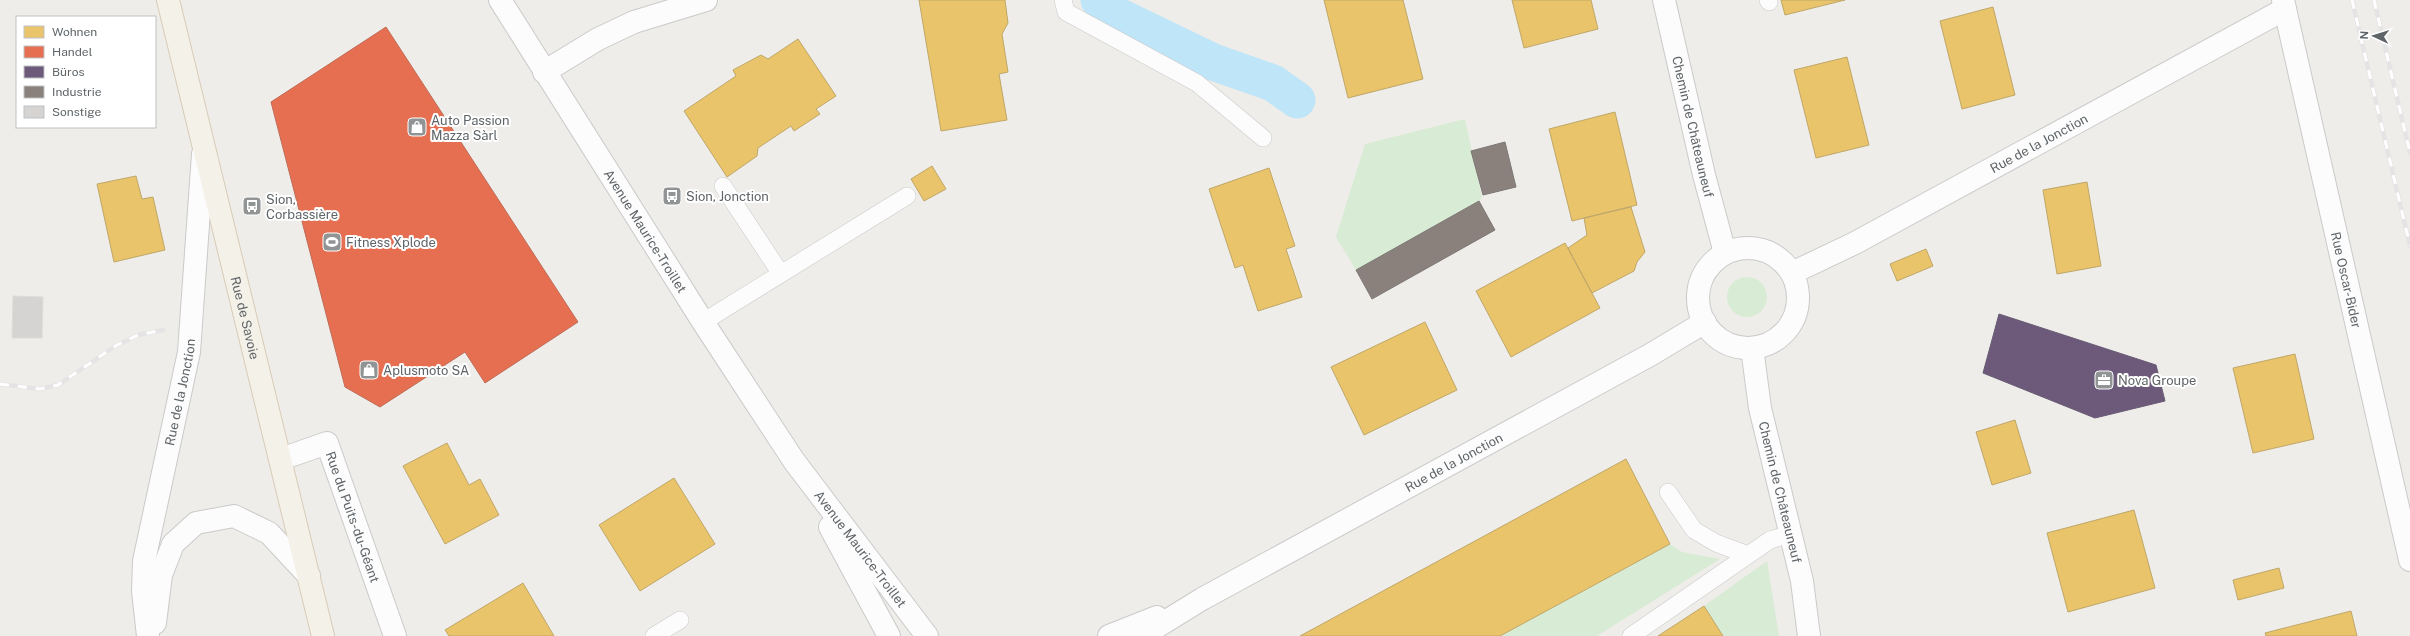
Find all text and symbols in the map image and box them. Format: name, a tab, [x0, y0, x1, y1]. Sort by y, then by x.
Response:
legend	[16, 16, 156, 128]
north arrow	[2354, 16, 2394, 56]
text: Wohnen	[52, 25, 97, 39]
text: N	[2358, 31, 2370, 40]
text: Handel	[52, 45, 93, 59]
street label: Chemin de Châteauneuf	[1669, 54, 1717, 199]
text: Büros	[52, 65, 85, 79]
text: Industrie	[52, 85, 102, 99]
text: Sonstige	[52, 105, 102, 119]
street label: Rue de la Jonction	[1988, 111, 2090, 176]
place label: Auto Passion Mazza Sàrl	[431, 113, 509, 143]
shop icon: Auto Passion Mazza Sàrl	[406, 116, 428, 138]
street label: Avenue Maurice-Troillet	[601, 167, 690, 296]
bus stop icon: Sion, Jonction	[661, 185, 683, 207]
place label: Sion, Jonction	[686, 189, 769, 204]
place label: Sion, Corbassière	[266, 192, 338, 222]
bus stop icon: Sion, Corbassière	[241, 195, 263, 217]
street label: Rue Oscar-Bider	[2328, 230, 2364, 330]
sports icon: Fitness Xplode	[321, 231, 343, 253]
place label: Fitness Xplode	[346, 235, 436, 250]
street label: Rue de Savoie	[228, 275, 262, 361]
street label: Rue de la Jonction	[162, 338, 198, 447]
shop icon: Aplusmoto SA	[358, 359, 380, 381]
place label: Aplusmoto SA	[383, 363, 469, 378]
office icon: Nova Groupe	[2093, 369, 2115, 391]
place label: Nova Groupe	[2118, 373, 2196, 388]
street label: Chemin de Châteauneuf	[1756, 420, 1804, 564]
street label: Rue de la Jonction	[1402, 430, 1505, 495]
street label: Rue du Puits-du-Géant	[323, 450, 383, 584]
street label: Avenue Maurice-Troillet	[811, 488, 909, 610]

